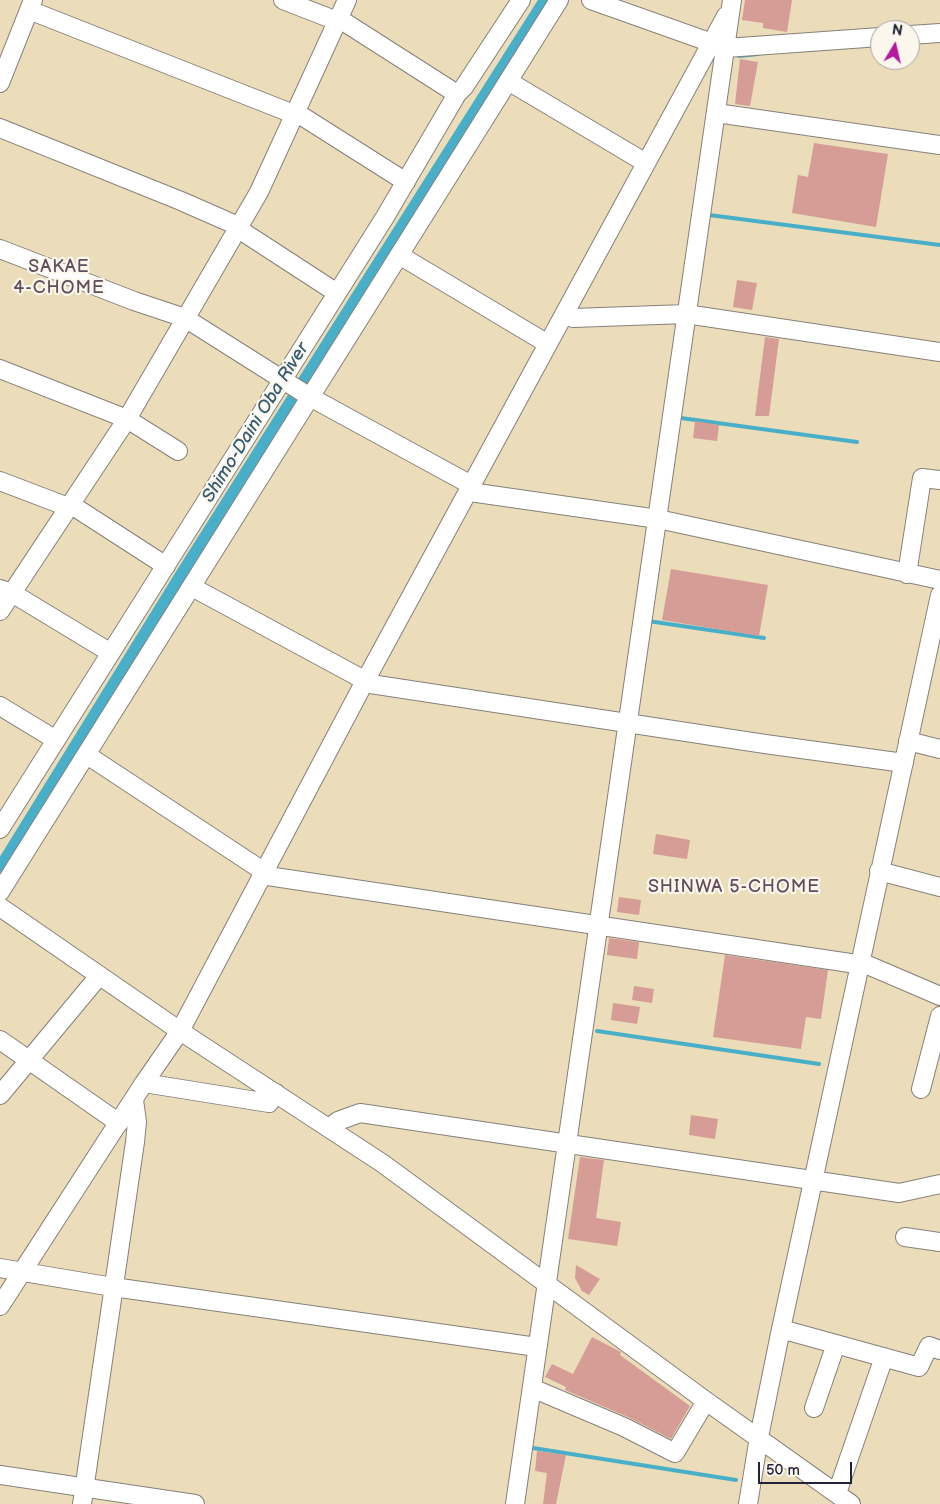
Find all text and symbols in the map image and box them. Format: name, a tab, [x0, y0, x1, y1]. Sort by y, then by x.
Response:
north arrow	[870, 20, 920, 70]
text: N	[891, 21, 904, 40]
district label: SAKAE 4-CHOME	[12, 256, 106, 298]
water label: Shimo-Daini Oba River	[198, 339, 314, 507]
district label: SHINWA 5-CHOME	[646, 876, 822, 898]
scale bar	[760, 1452, 854, 1484]
text: 50 m	[766, 1461, 800, 1480]

